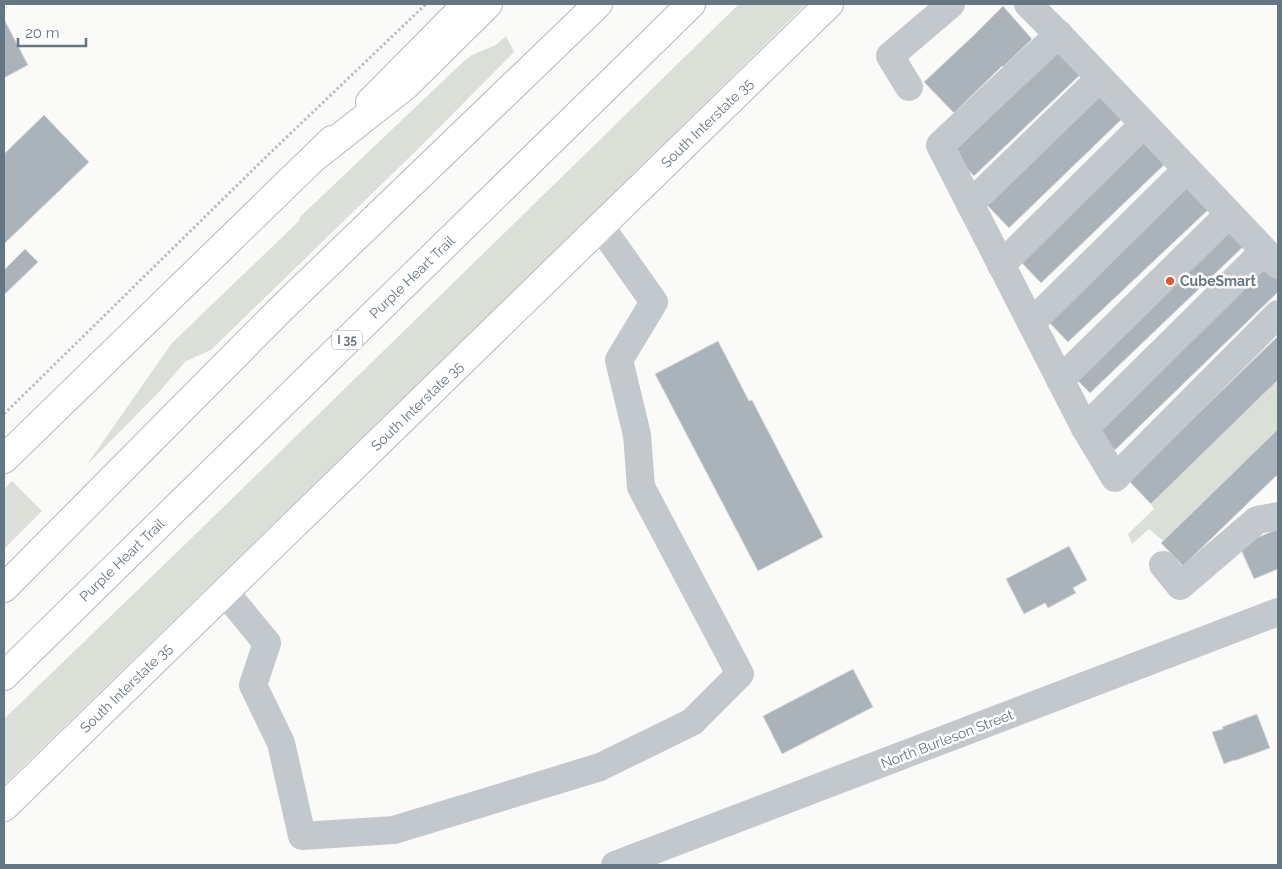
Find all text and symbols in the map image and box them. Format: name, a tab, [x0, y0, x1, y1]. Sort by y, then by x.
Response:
scale bar	[18, 15, 85, 47]
text: 20 m	[25, 24, 60, 42]
street label: South Interstate 35	[658, 75, 756, 171]
street label: Purple Heart Trail	[366, 232, 458, 322]
place label: CubeSmart	[1180, 273, 1256, 289]
marker: CubeSmart	[1164, 275, 1176, 287]
road number: I 35	[332, 330, 362, 350]
street label: South Interstate 35	[368, 358, 466, 454]
street label: Purple Heart Trail	[76, 515, 168, 605]
street label: South Interstate 35	[77, 640, 175, 736]
street label: North Burleson Street	[879, 706, 1016, 772]

